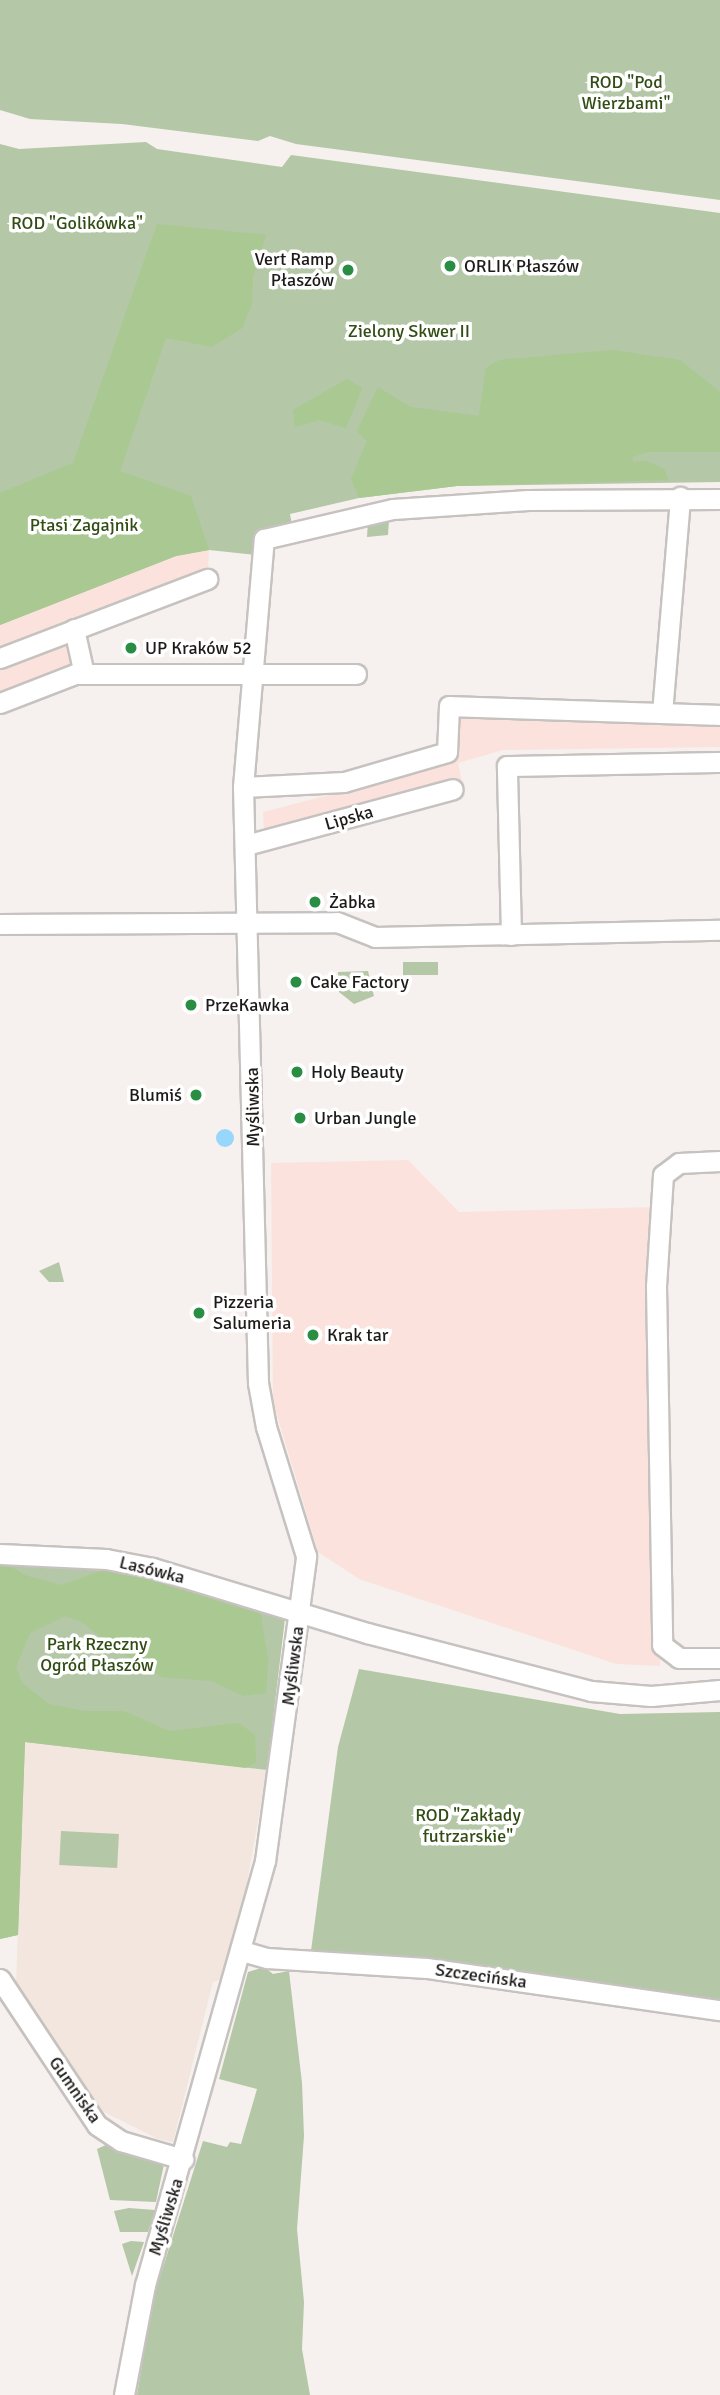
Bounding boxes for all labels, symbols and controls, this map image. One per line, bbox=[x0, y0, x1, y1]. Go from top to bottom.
park label: ROD "Pod Wierzbami" bbox=[582, 72, 670, 114]
park label: ROD "Golikówka" bbox=[11, 212, 143, 234]
place label: Vert Ramp Płaszów bbox=[255, 249, 334, 292]
place label: ORLIK Płaszów bbox=[464, 255, 579, 277]
marker: ORLIK Płaszów bbox=[442, 258, 458, 274]
marker: Vert Ramp Płaszów bbox=[340, 262, 356, 278]
park label: Zielony Skwer II bbox=[348, 320, 470, 342]
park label: Ptasi Zagajnik bbox=[30, 514, 138, 536]
place label: UP Kraków 52 bbox=[145, 637, 252, 659]
marker: UP Kraków 52 bbox=[123, 640, 139, 656]
street label: Lipska bbox=[322, 801, 376, 835]
place label: Żabka bbox=[329, 891, 376, 913]
marker: Żabka bbox=[307, 894, 323, 910]
place label: Cake Factory bbox=[310, 971, 409, 993]
marker: Cake Factory bbox=[288, 974, 304, 990]
place label: PrzeKawka bbox=[205, 994, 289, 1016]
marker: PrzeKawka bbox=[183, 997, 199, 1013]
place label: Holy Beauty bbox=[311, 1061, 404, 1083]
marker: Holy Beauty bbox=[289, 1064, 305, 1080]
street label: Myśliwska bbox=[242, 1067, 264, 1147]
place label: Blumiś bbox=[129, 1084, 182, 1106]
marker: Blumiś bbox=[188, 1087, 204, 1103]
place label: Urban Jungle bbox=[314, 1107, 416, 1129]
marker: Urban Jungle bbox=[292, 1110, 308, 1126]
place label: Pizzeria Salumeria bbox=[213, 1292, 291, 1334]
marker: Pizzeria Salumeria bbox=[191, 1305, 207, 1321]
place label: Krak tar bbox=[327, 1324, 388, 1346]
marker: Krak tar bbox=[305, 1327, 321, 1343]
street label: Lasówka bbox=[117, 1551, 187, 1589]
street label: Myśliwska bbox=[277, 1625, 309, 1707]
park label: Park Rzeczny Ogród Płaszów bbox=[40, 1634, 154, 1676]
park label: ROD "Zakłady futrzarskie" bbox=[415, 1805, 521, 1848]
street label: Szczecińska bbox=[434, 1959, 528, 1993]
street label: Gumniska bbox=[44, 2052, 106, 2128]
street label: Myśliwska bbox=[144, 2176, 188, 2258]

